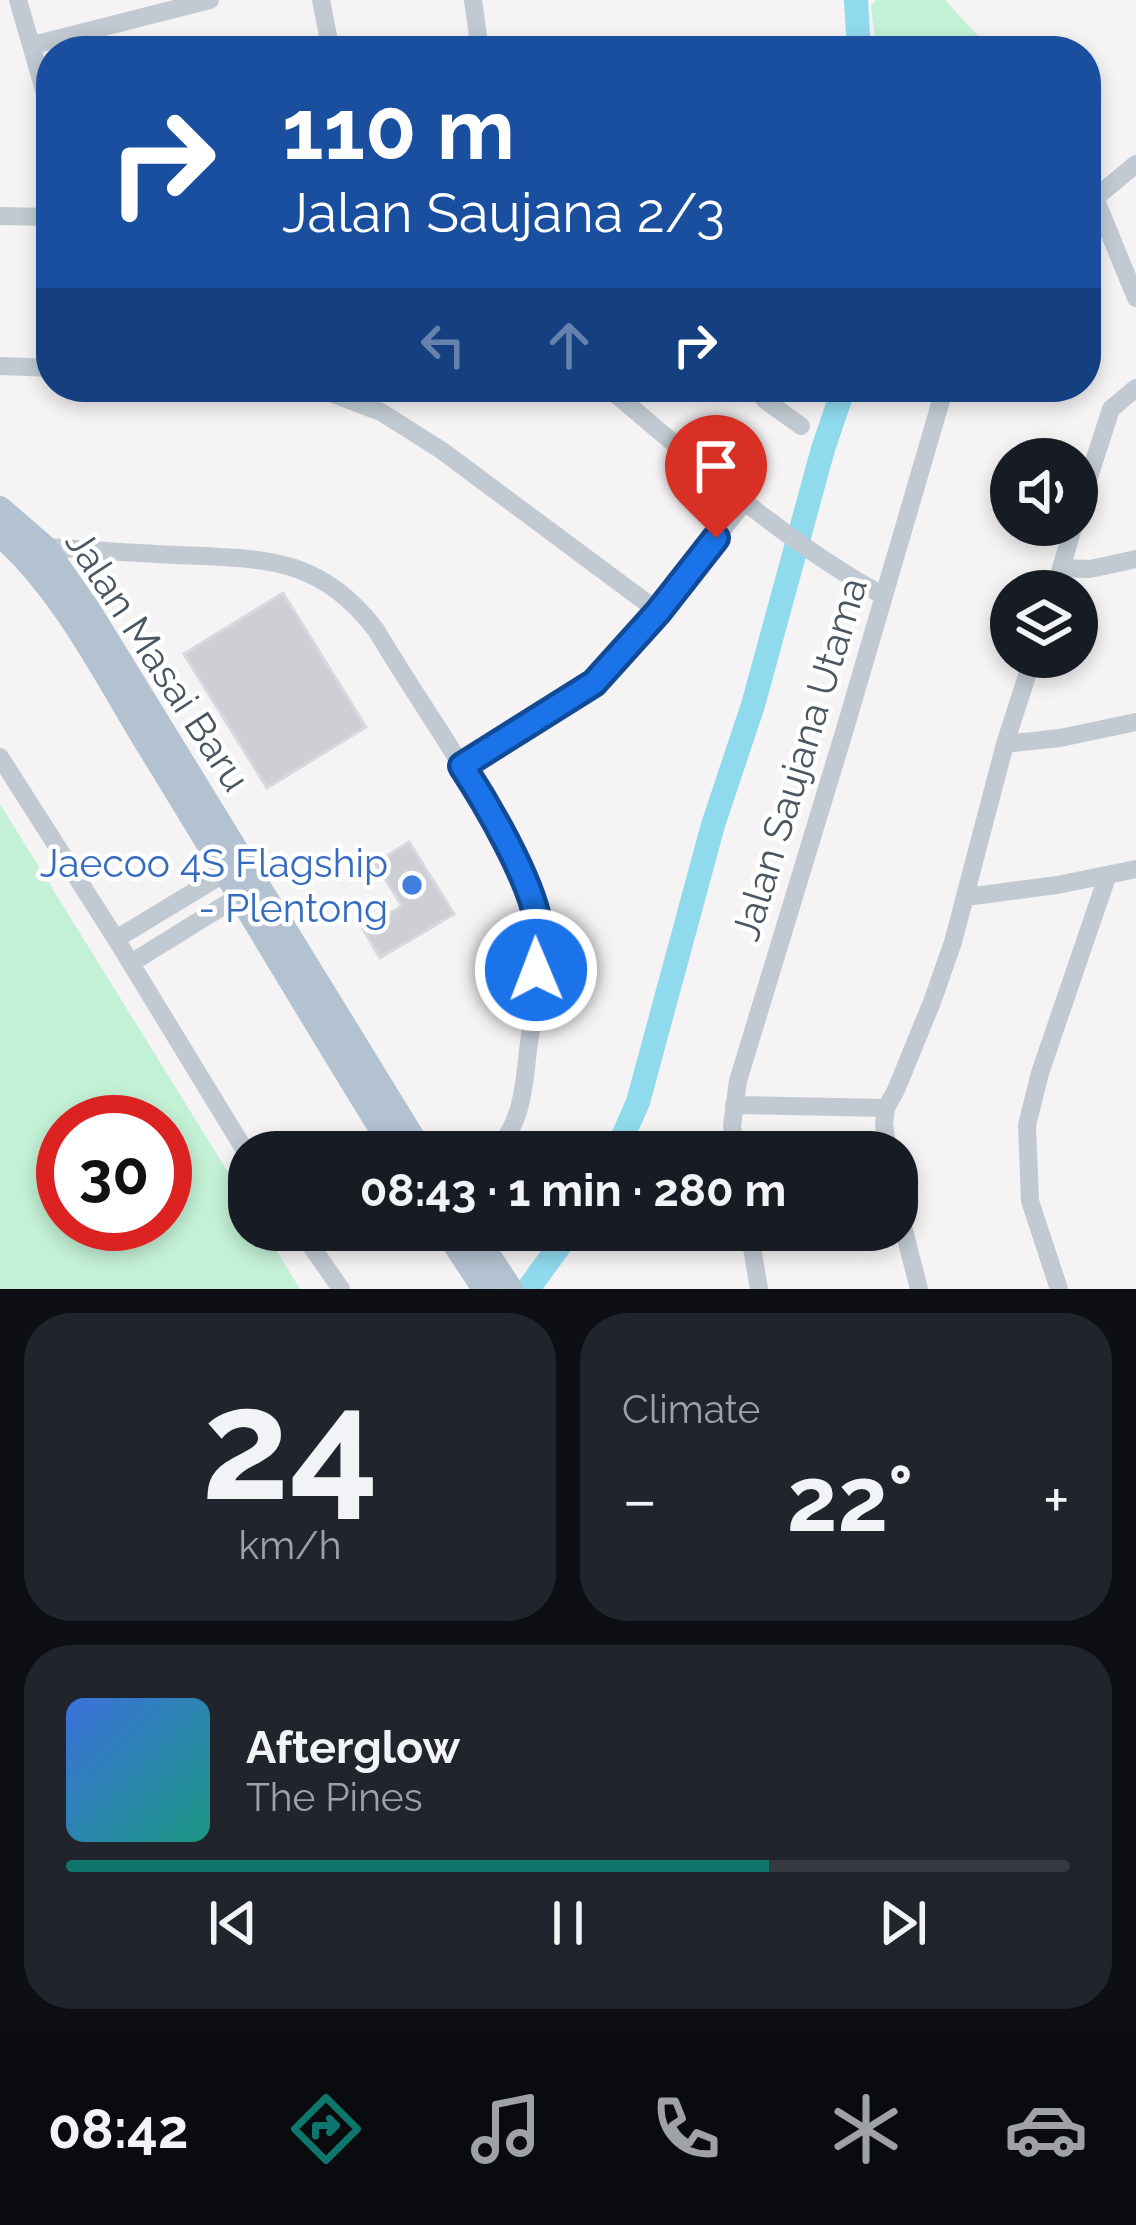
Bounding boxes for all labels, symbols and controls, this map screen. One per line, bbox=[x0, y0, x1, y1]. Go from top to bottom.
text: 110 m bbox=[282, 80, 515, 179]
icon: right bbox=[84, 84, 240, 240]
text: Jalan Saujana 2/3 bbox=[282, 181, 725, 245]
icon: left bbox=[410, 312, 476, 378]
icon: ahead bbox=[536, 312, 602, 378]
icon: right bbox=[662, 312, 728, 378]
pin bbox=[665, 415, 767, 538]
icon: arrive bbox=[683, 433, 749, 499]
map controls bbox=[990, 438, 1098, 678]
button: sound bbox=[990, 438, 1098, 546]
street label: Jalan Masai Baru bbox=[56, 521, 260, 799]
button: layers bbox=[990, 570, 1098, 678]
street label: Jalan Saujana Utama bbox=[722, 572, 876, 946]
place label: Jaecoo 4S Flagship - Plentong bbox=[40, 840, 388, 931]
marker: Jaecoo 4S Flagship - Plentong bbox=[399, 872, 425, 898]
position arrow bbox=[473, 907, 599, 1033]
speed limit sign: 30 bbox=[36, 1095, 192, 1251]
text: 08:43 · 1 min · 280 m bbox=[360, 1164, 786, 1217]
text: 24 bbox=[201, 1352, 379, 1536]
text: Climate bbox=[622, 1386, 760, 1432]
text: 22° bbox=[787, 1446, 913, 1552]
text: − bbox=[622, 1461, 658, 1538]
text: + bbox=[1043, 1461, 1070, 1538]
text: km/h bbox=[239, 1522, 341, 1568]
text: Afterglow bbox=[246, 1721, 460, 1774]
text: The Pines bbox=[246, 1774, 423, 1820]
icon: previous bbox=[200, 1890, 266, 1956]
icon: pause bbox=[535, 1890, 601, 1956]
icon: next bbox=[870, 1890, 936, 1956]
icon: directions bbox=[284, 2087, 368, 2171]
icon: music bbox=[464, 2087, 548, 2171]
icon: phone bbox=[644, 2087, 728, 2171]
icon: climate bbox=[824, 2087, 908, 2171]
icon: car bbox=[1004, 2087, 1088, 2171]
text: 08:42 bbox=[48, 2097, 188, 2161]

